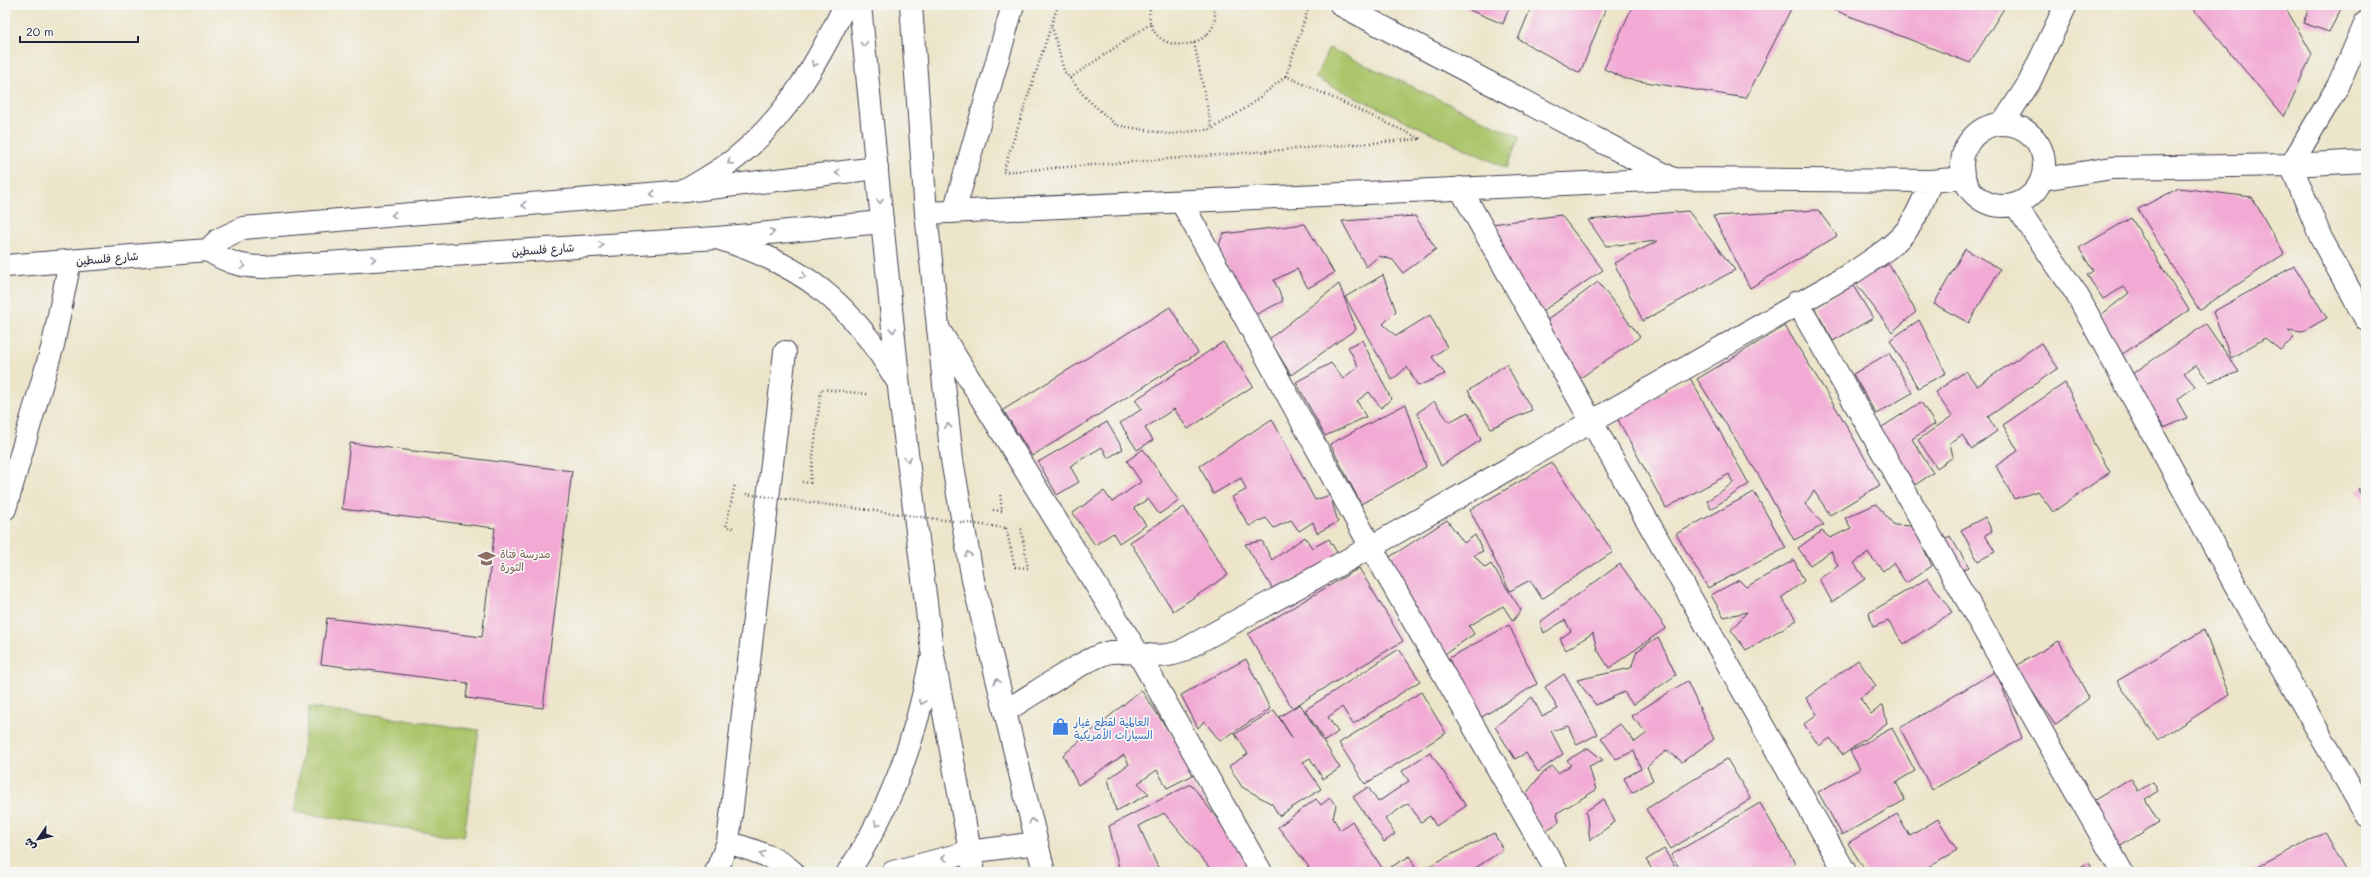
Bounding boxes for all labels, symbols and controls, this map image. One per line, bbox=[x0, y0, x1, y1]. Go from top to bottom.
scale bar bbox=[20, 18, 138, 44]
text: 20 m bbox=[26, 23, 54, 39]
one-way arrow bbox=[859, 41, 868, 47]
one-way arrow bbox=[811, 60, 819, 67]
one-way arrow bbox=[727, 157, 734, 165]
one-way arrow bbox=[835, 168, 841, 177]
one-way arrow bbox=[650, 189, 656, 198]
one-way arrow bbox=[875, 198, 884, 204]
one-way arrow bbox=[521, 200, 527, 209]
one-way arrow bbox=[391, 211, 397, 220]
one-way arrow bbox=[769, 228, 775, 237]
street label: شارع فلسطين bbox=[511, 239, 575, 261]
one-way arrow bbox=[598, 240, 604, 249]
street label: شارع فلسطين bbox=[75, 248, 139, 270]
one-way arrow bbox=[370, 255, 376, 264]
one-way arrow bbox=[240, 261, 247, 270]
one-way arrow bbox=[799, 271, 806, 279]
one-way arrow bbox=[888, 327, 897, 333]
one-way arrow bbox=[944, 423, 953, 429]
one-way arrow bbox=[903, 456, 912, 463]
place label: مدرسة فتاة الثورة bbox=[500, 546, 551, 574]
school or university icon: مدرسة فتاة الثورة bbox=[477, 549, 497, 569]
one-way arrow bbox=[964, 551, 973, 557]
one-way arrow bbox=[994, 677, 1002, 684]
one-way arrow bbox=[919, 699, 927, 705]
place label: العالمية لقطع غيار السيارات الأمريكية bbox=[1073, 714, 1153, 742]
shop icon: العالمية لقطع غيار السيارات الأمريكية bbox=[1051, 717, 1071, 737]
one-way arrow bbox=[1028, 817, 1036, 824]
north arrow bbox=[18, 819, 58, 859]
one-way arrow bbox=[874, 819, 881, 827]
text: ش bbox=[20, 836, 39, 854]
one-way arrow bbox=[758, 851, 765, 859]
one-way arrow bbox=[940, 853, 947, 861]

